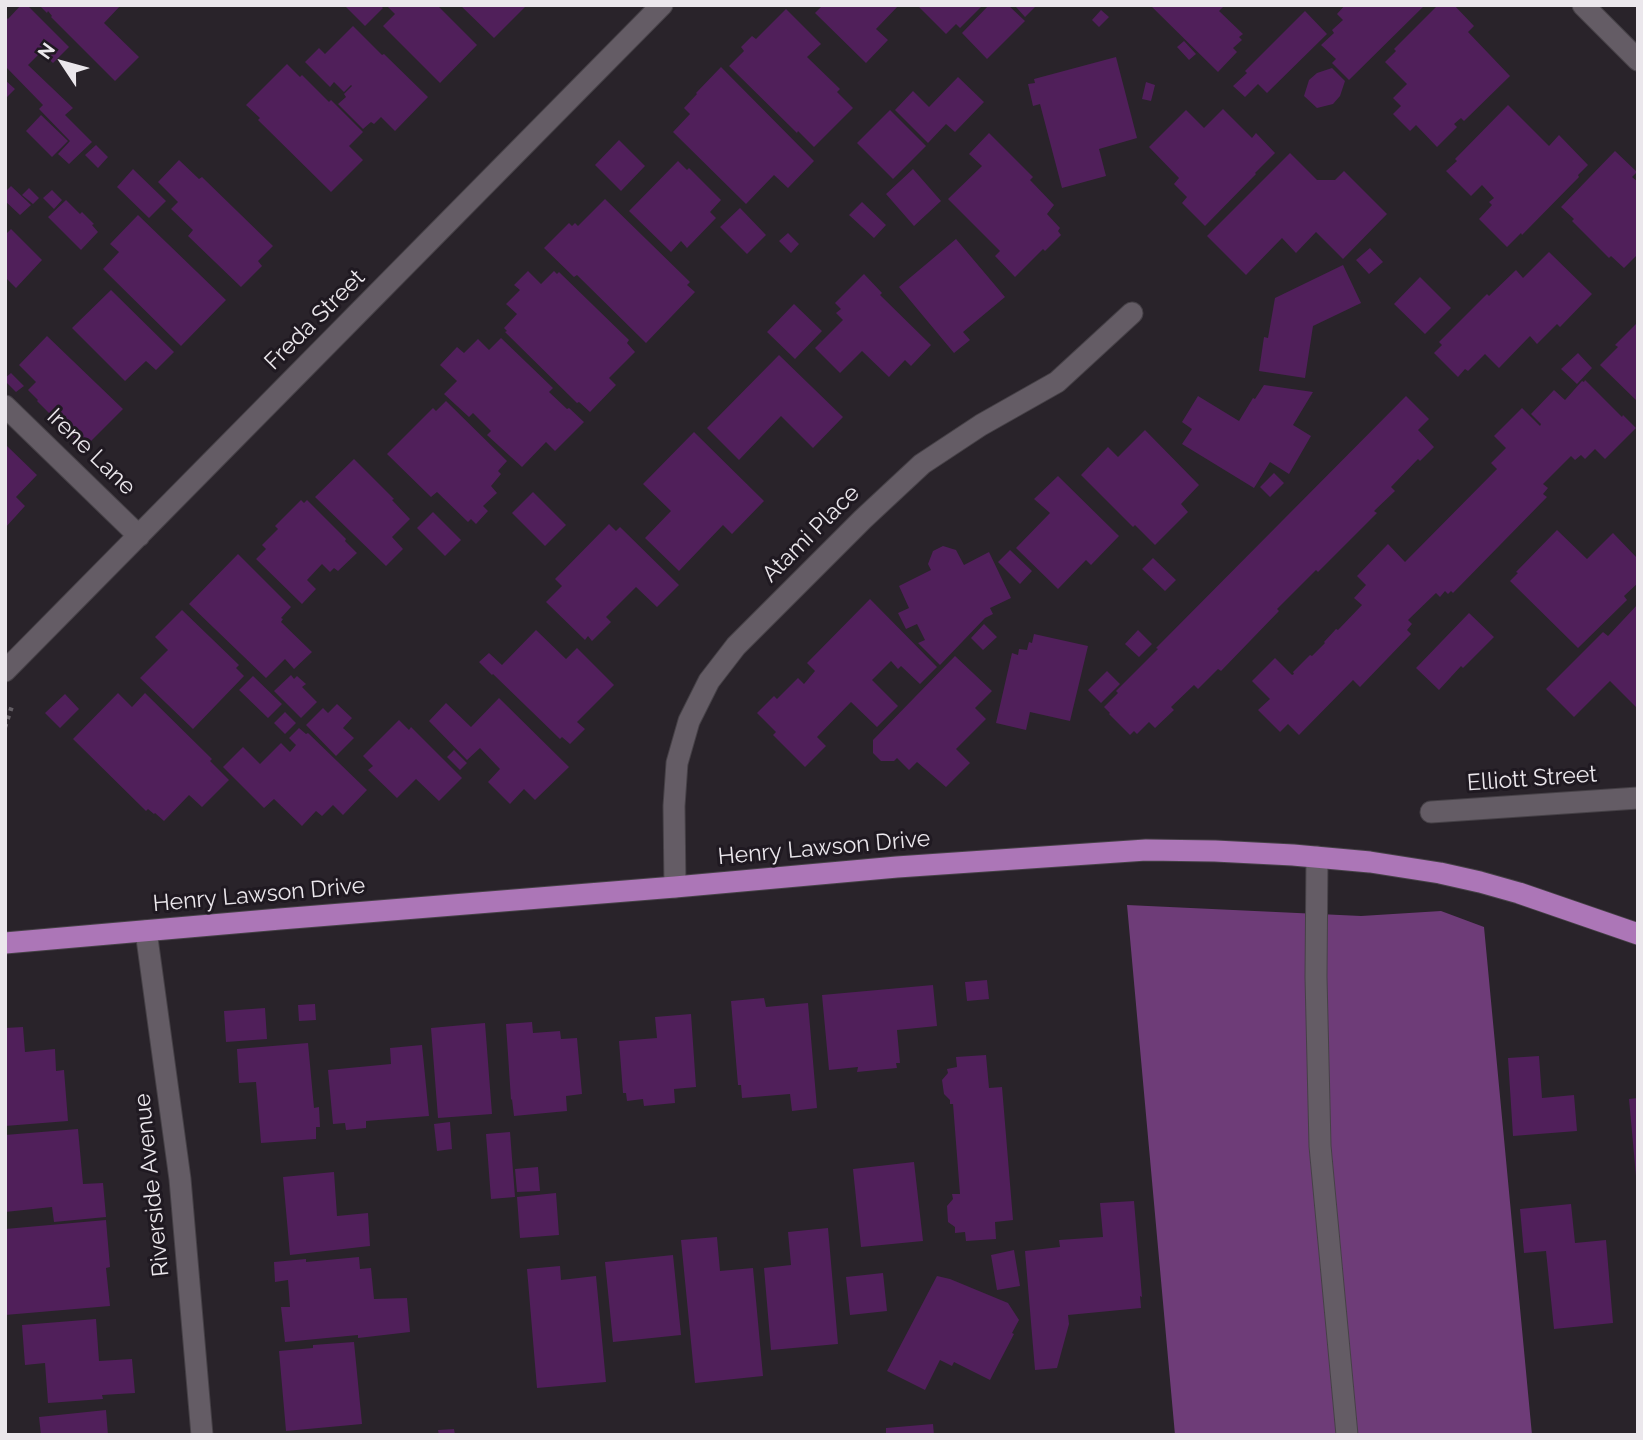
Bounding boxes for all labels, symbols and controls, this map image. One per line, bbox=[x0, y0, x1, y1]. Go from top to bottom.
north arrow bbox=[28, 28, 98, 98]
text: N bbox=[33, 38, 59, 63]
street label: Freda Street bbox=[259, 264, 371, 376]
street label: Irene Lane bbox=[41, 403, 141, 501]
street label: Atami Place bbox=[757, 480, 865, 588]
street label: Elliott Street bbox=[1466, 761, 1598, 797]
street label: Henry Lawson Drive bbox=[717, 825, 931, 871]
street label: Henry Lawson Drive bbox=[152, 872, 366, 918]
street label: Riverside Avenue bbox=[129, 1092, 175, 1278]

